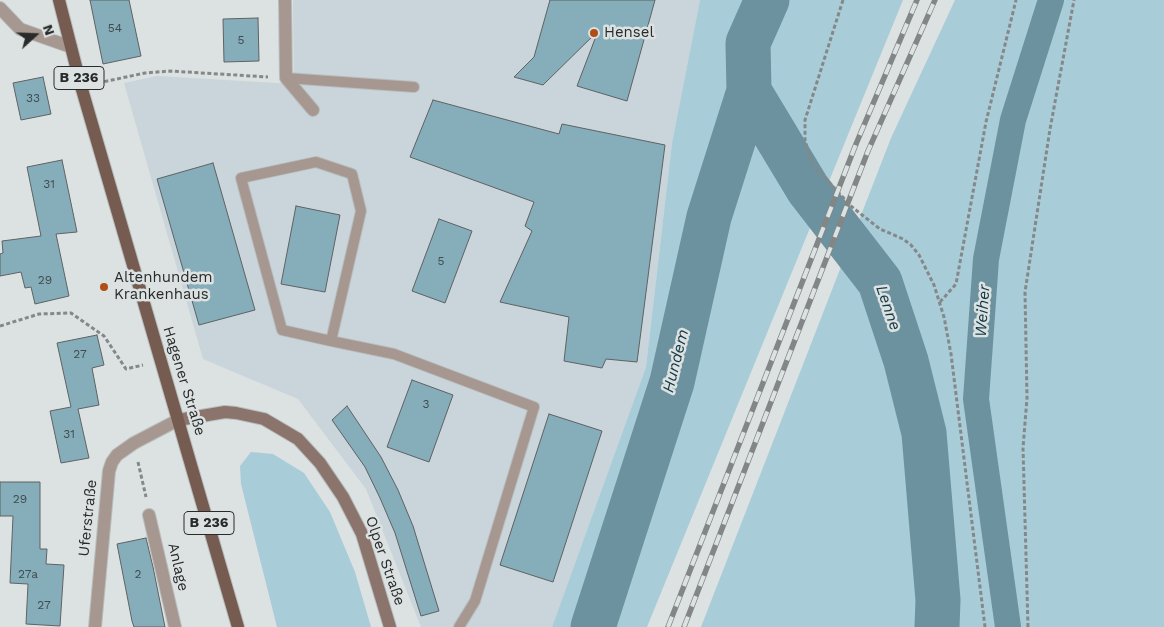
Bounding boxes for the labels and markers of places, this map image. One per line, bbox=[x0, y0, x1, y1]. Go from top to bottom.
place label: Hensel bbox=[604, 24, 654, 42]
marker: Hensel bbox=[588, 27, 600, 39]
place label: Altenhundem Krankenhaus bbox=[114, 269, 213, 304]
marker: Altenhundem Krankenhaus bbox=[98, 281, 110, 293]

